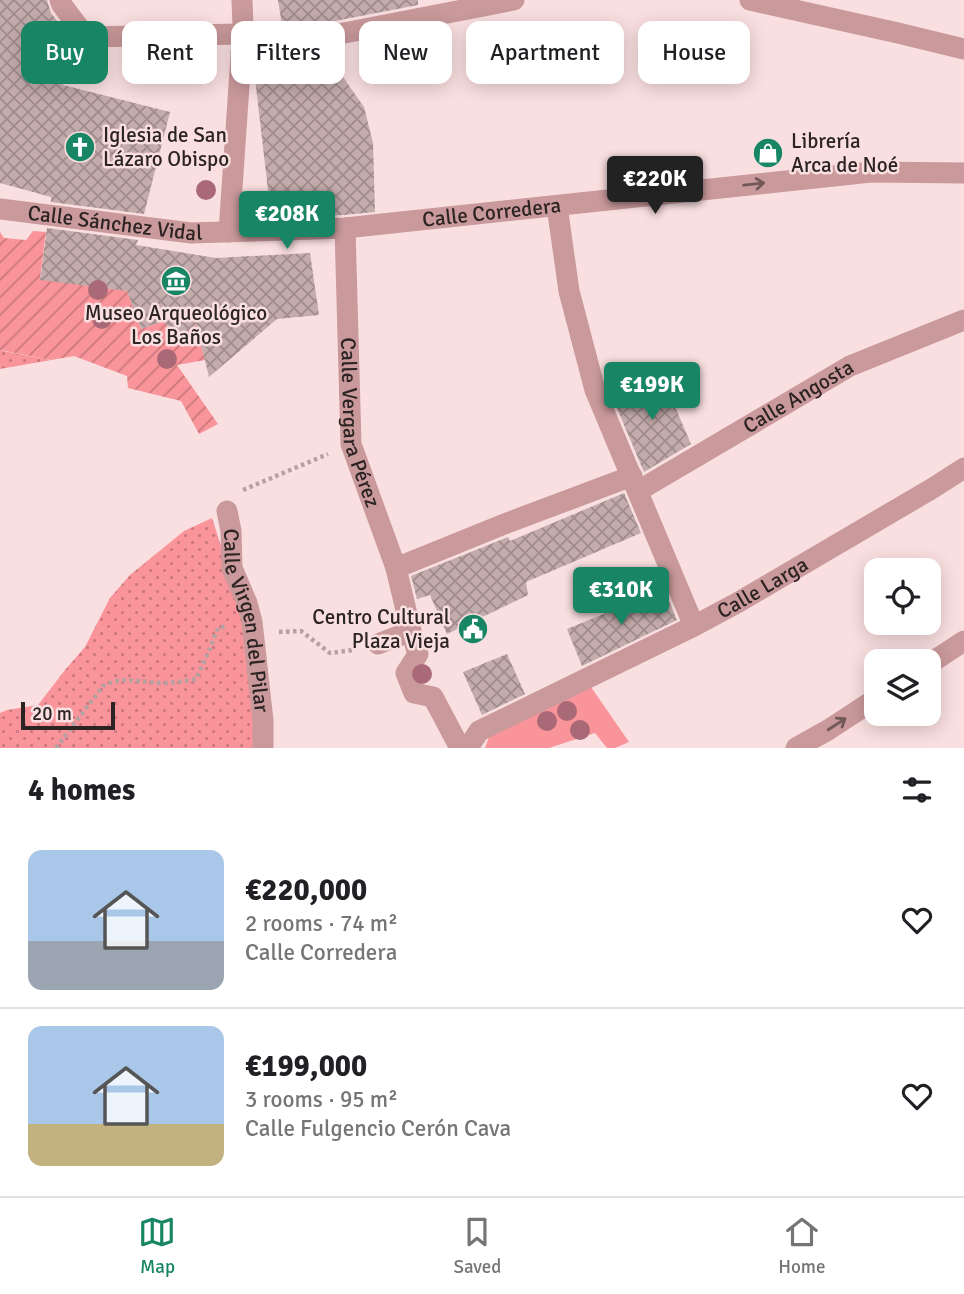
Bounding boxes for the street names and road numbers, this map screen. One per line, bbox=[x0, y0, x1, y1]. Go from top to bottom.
street label: Calle Corredera bbox=[421, 192, 562, 233]
street label: Calle Sánchez Vidal bbox=[26, 200, 203, 247]
street label: Calle Vergara Pérez bbox=[335, 337, 386, 511]
street label: Calle Angosta bbox=[738, 354, 858, 439]
street label: Calle Virgen del Pilar bbox=[218, 528, 275, 714]
street label: Calle Larga bbox=[713, 551, 813, 624]

